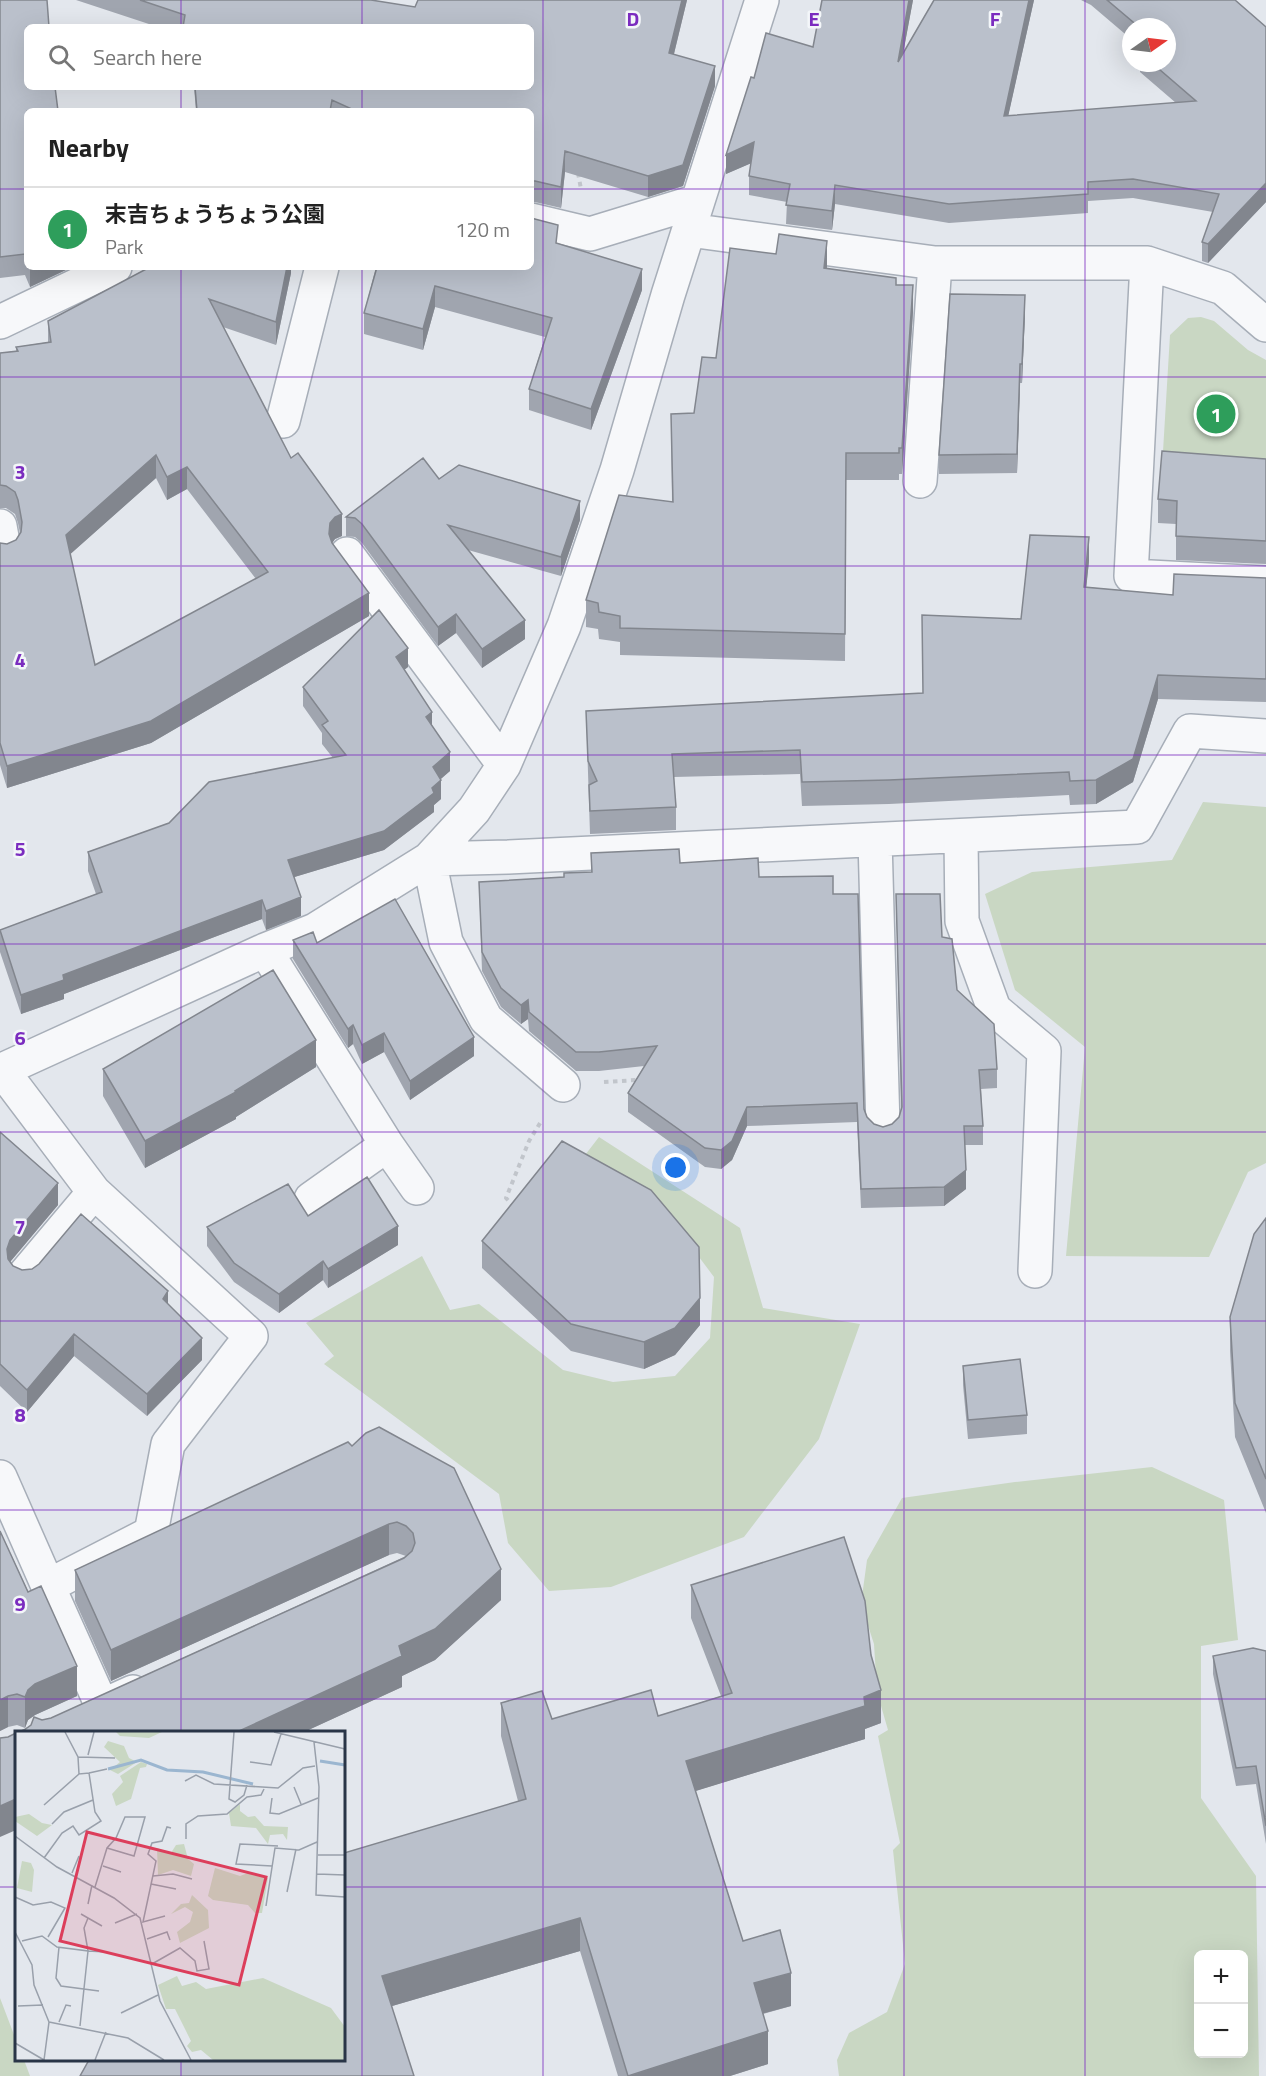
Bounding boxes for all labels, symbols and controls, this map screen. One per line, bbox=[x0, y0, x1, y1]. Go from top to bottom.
text: D bbox=[627, 3, 639, 34]
text: E bbox=[808, 3, 820, 34]
text: F bbox=[990, 3, 1001, 34]
north arrow bbox=[1122, 18, 1176, 72]
search box bbox=[24, 24, 534, 90]
text: Search here bbox=[93, 40, 202, 74]
icon: search bbox=[45, 41, 78, 74]
text: Nearby bbox=[48, 128, 129, 167]
text: 末吉ちょうちょう公園 bbox=[105, 197, 325, 231]
text: 1 bbox=[62, 214, 73, 245]
text: 120 m bbox=[455, 214, 510, 245]
text: Park bbox=[105, 231, 143, 262]
pin: 1 bbox=[1196, 392, 1236, 436]
text: 3 bbox=[14, 456, 26, 487]
text: 4 bbox=[14, 644, 26, 675]
text: 5 bbox=[14, 833, 26, 864]
text: 6 bbox=[14, 1022, 26, 1053]
your location bbox=[661, 1153, 690, 1182]
text: 7 bbox=[14, 1211, 26, 1242]
text: 8 bbox=[14, 1399, 26, 1430]
text: 9 bbox=[14, 1588, 26, 1619]
inset map bbox=[15, 1731, 345, 2061]
map controls bbox=[1194, 1950, 1248, 2058]
button: + bbox=[1194, 1950, 1248, 2004]
button: − bbox=[1194, 2004, 1248, 2058]

